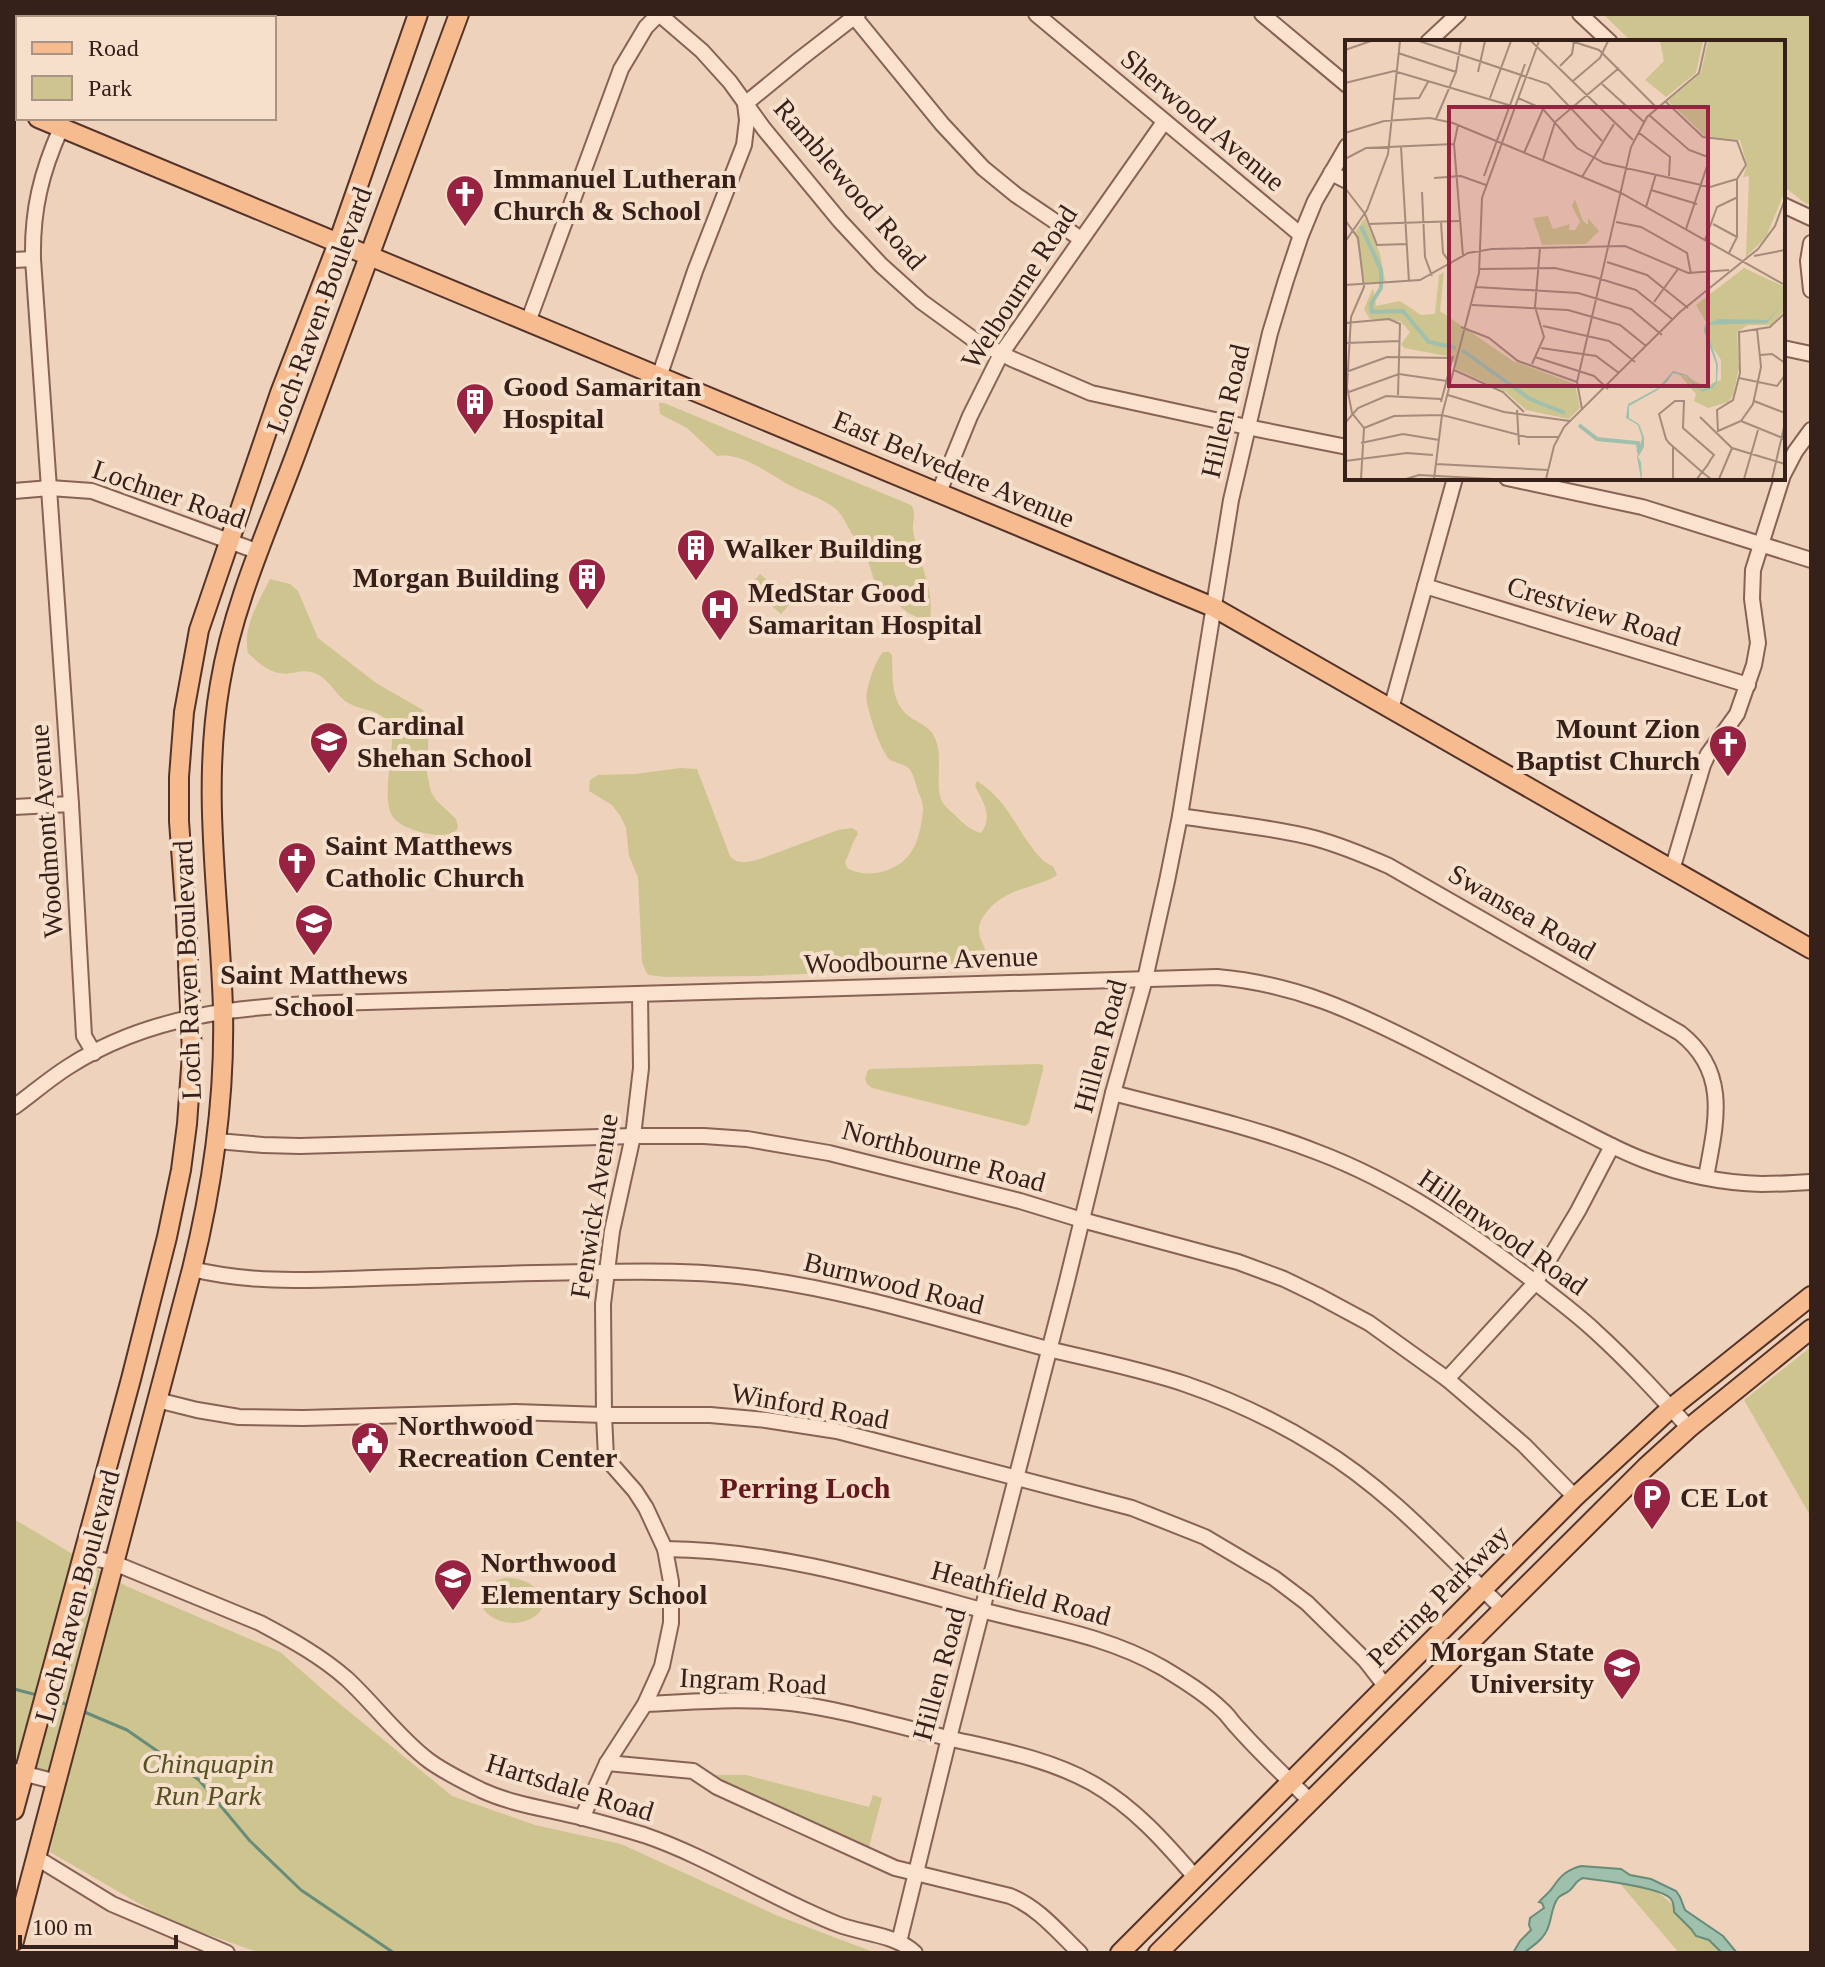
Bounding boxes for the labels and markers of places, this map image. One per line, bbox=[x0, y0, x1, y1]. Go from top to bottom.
place label: Immanuel Lutheran Church & School bbox=[493, 163, 737, 226]
church icon: Immanuel Lutheran Church & School bbox=[444, 173, 486, 228]
place label: Good Samaritan Hospital bbox=[503, 371, 702, 434]
building icon: Good Samaritan Hospital bbox=[454, 381, 496, 436]
building icon: Walker Building bbox=[675, 527, 717, 582]
place label: Walker Building bbox=[724, 533, 922, 564]
building icon: Morgan Building bbox=[566, 556, 608, 611]
place label: Morgan Building bbox=[353, 562, 559, 593]
place label: MedStar Good Samaritan Hospital bbox=[748, 577, 982, 640]
hospital icon: MedStar Good Samaritan Hospital bbox=[699, 587, 741, 642]
place label: Cardinal Shehan School bbox=[357, 710, 532, 773]
place label: Mount Zion Baptist Church bbox=[1516, 713, 1700, 776]
school or university icon: Cardinal Shehan School bbox=[308, 720, 350, 775]
church icon: Mount Zion Baptist Church bbox=[1707, 723, 1749, 778]
place label: Saint Matthews Catholic Church bbox=[325, 830, 525, 893]
church icon: Saint Matthews Catholic Church bbox=[276, 840, 318, 895]
school or university icon: Saint Matthews School bbox=[293, 902, 335, 957]
place label: Saint Matthews School bbox=[220, 959, 408, 1022]
place label: Northwood Recreation Center bbox=[398, 1410, 618, 1473]
public building icon: Northwood Recreation Center bbox=[349, 1420, 391, 1475]
parking icon: CE Lot bbox=[1631, 1476, 1673, 1531]
place label: CE Lot bbox=[1680, 1482, 1769, 1513]
place label: Northwood Elementary School bbox=[481, 1547, 708, 1610]
school or university icon: Northwood Elementary School bbox=[432, 1557, 474, 1612]
place label: Morgan State University bbox=[1430, 1636, 1594, 1699]
school or university icon: Morgan State University bbox=[1601, 1646, 1643, 1701]

